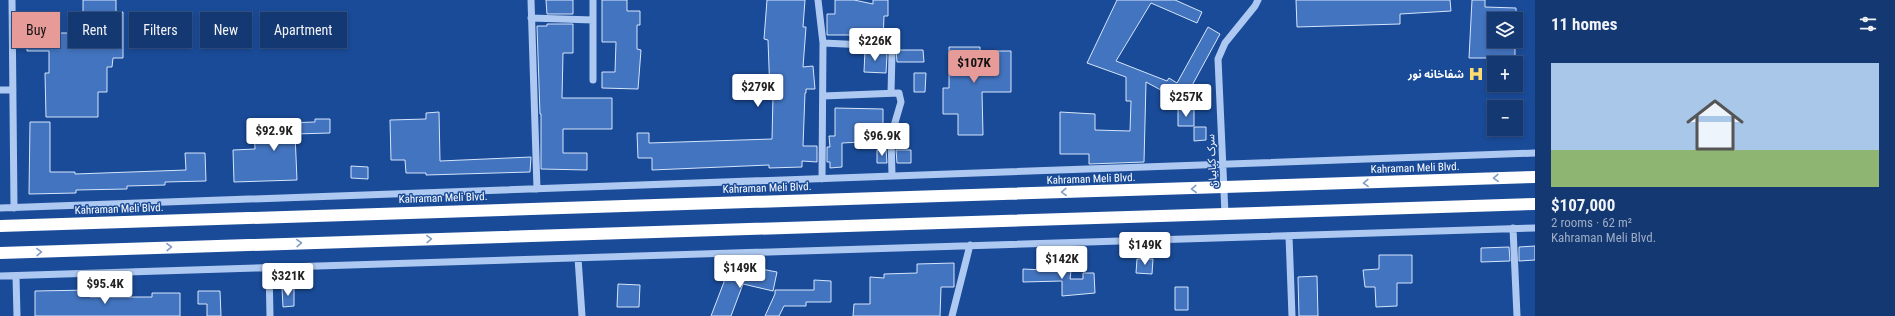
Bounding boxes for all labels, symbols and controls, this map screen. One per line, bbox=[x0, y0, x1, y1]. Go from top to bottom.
chip: Buy bbox=[12, 12, 60, 48]
chip: Rent bbox=[68, 12, 121, 48]
chip: Filters bbox=[129, 12, 192, 48]
chip: New bbox=[200, 12, 252, 48]
chip: Apartment bbox=[260, 12, 347, 48]
map controls bbox=[1487, 12, 1523, 136]
button: layers bbox=[1487, 12, 1523, 48]
icon: filters bbox=[1857, 13, 1879, 35]
text: 11 homes bbox=[1551, 14, 1617, 34]
pin: $226K bbox=[847, 28, 903, 62]
text: $226K bbox=[858, 33, 892, 48]
pin: $107K bbox=[946, 50, 1002, 84]
text: $107K bbox=[957, 55, 991, 70]
button: + bbox=[1487, 56, 1523, 92]
hospital icon: شفاخانه نور bbox=[1467, 65, 1485, 83]
place label: شفاخانه نور bbox=[1407, 68, 1464, 81]
pin: $279K bbox=[730, 74, 786, 108]
text: $279K bbox=[741, 79, 775, 94]
pin: $257K bbox=[1158, 84, 1214, 118]
text: $257K bbox=[1169, 89, 1203, 104]
icon: home bbox=[1679, 89, 1751, 161]
button: − bbox=[1487, 100, 1523, 136]
pin: $92.9K bbox=[241, 118, 307, 152]
text: $92.9K bbox=[255, 123, 293, 138]
pin: $96.9K bbox=[849, 123, 915, 157]
text: $96.9K bbox=[863, 128, 901, 143]
street label: سرک کبابیان bbox=[1204, 133, 1220, 188]
street label: Kahraman Meli Blvd. bbox=[1370, 160, 1460, 176]
street label: Kahraman Meli Blvd. bbox=[1046, 171, 1136, 187]
one-way arrow bbox=[1493, 174, 1499, 183]
one-way arrow bbox=[1363, 179, 1369, 187]
street label: Kahraman Meli Blvd. bbox=[722, 180, 812, 196]
one-way arrow bbox=[1191, 185, 1197, 193]
one-way arrow bbox=[1061, 188, 1067, 197]
street label: Kahraman Meli Blvd. bbox=[398, 190, 488, 206]
text: $107,000 bbox=[1551, 195, 1615, 215]
street label: Kahraman Meli Blvd. bbox=[74, 201, 164, 217]
text: 2 rooms · 62 m² bbox=[1551, 215, 1632, 230]
text: Kahraman Meli Blvd. bbox=[1551, 230, 1656, 245]
pin: $149K bbox=[1117, 232, 1173, 266]
one-way arrow bbox=[426, 235, 432, 243]
text: $149K bbox=[1128, 237, 1162, 252]
one-way arrow bbox=[296, 239, 302, 247]
one-way arrow bbox=[166, 243, 172, 252]
pin: $142K bbox=[1034, 246, 1090, 280]
one-way arrow bbox=[36, 247, 42, 256]
text: $142K bbox=[1045, 251, 1079, 266]
pin: $149K bbox=[712, 255, 768, 289]
text: $149K bbox=[723, 260, 757, 275]
pin: $321K bbox=[260, 263, 316, 297]
text: $321K bbox=[271, 268, 305, 283]
pin: $95.4K bbox=[72, 271, 138, 305]
text: $95.4K bbox=[86, 276, 124, 291]

